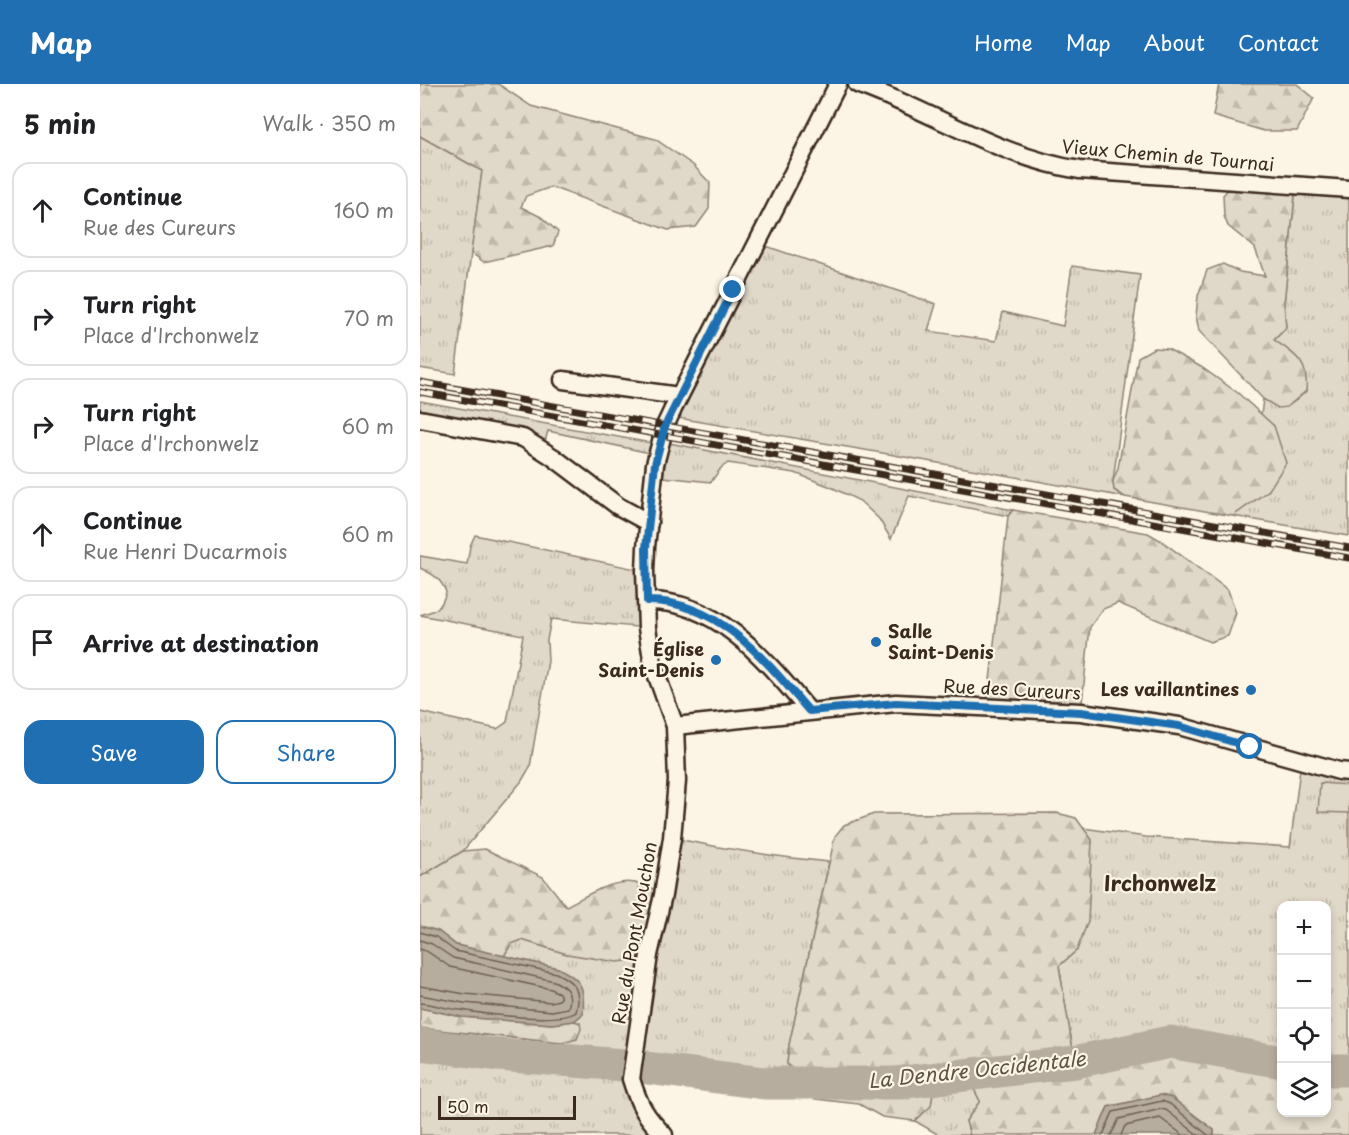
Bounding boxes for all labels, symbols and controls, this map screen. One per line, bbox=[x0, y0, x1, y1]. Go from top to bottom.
text: Map bbox=[30, 21, 92, 64]
text: Home bbox=[974, 26, 1033, 58]
text: Map bbox=[1066, 26, 1111, 58]
text: About bbox=[1144, 26, 1205, 58]
text: Contact bbox=[1238, 26, 1319, 58]
text: 5 min bbox=[24, 104, 96, 143]
text: Walk · 350 m bbox=[263, 108, 396, 138]
street label: Vieux Chemin de Tournai bbox=[1061, 132, 1275, 177]
text: Continue bbox=[83, 179, 182, 212]
icon: ahead bbox=[26, 194, 59, 227]
text: 160 m bbox=[334, 195, 394, 225]
text: Rue des Cureurs bbox=[83, 212, 236, 242]
route end bbox=[719, 276, 745, 302]
text: Turn right bbox=[83, 287, 196, 320]
icon: right bbox=[26, 302, 59, 335]
text: 70 m bbox=[344, 303, 394, 333]
text: Place d'Irchonwelz bbox=[83, 320, 259, 350]
text: Turn right bbox=[83, 395, 196, 428]
icon: right bbox=[26, 410, 59, 443]
text: 60 m bbox=[342, 411, 394, 441]
text: Place d'Irchonwelz bbox=[83, 428, 259, 458]
text: Continue bbox=[83, 503, 182, 536]
icon: ahead bbox=[26, 518, 59, 551]
text: 60 m bbox=[342, 519, 394, 549]
text: Rue Henri Ducarmois bbox=[83, 536, 287, 566]
place label: Salle Saint-Denis bbox=[888, 617, 994, 665]
icon: arrive bbox=[26, 626, 59, 659]
text: Arrive at destination bbox=[83, 626, 319, 659]
place label: Église Saint-Denis bbox=[598, 635, 704, 683]
marker: Salle Saint-Denis bbox=[869, 635, 883, 649]
marker: Église Saint-Denis bbox=[709, 653, 723, 667]
street label: Rue des Cureurs bbox=[943, 671, 1081, 706]
place label: Les vaillantines bbox=[1101, 675, 1239, 702]
marker: Les vaillantines bbox=[1244, 683, 1258, 697]
button: Save bbox=[24, 720, 204, 784]
button: Share bbox=[216, 720, 396, 784]
route start bbox=[1236, 733, 1262, 759]
street label: Rue du Pont Mouchon bbox=[604, 839, 663, 1026]
district label: Irchonwelz bbox=[1104, 866, 1217, 898]
map controls bbox=[1277, 901, 1331, 1117]
button: + bbox=[1277, 901, 1331, 955]
button: − bbox=[1277, 955, 1331, 1009]
button: locate bbox=[1277, 1009, 1331, 1063]
water label: La Dendre Occidentale bbox=[867, 1043, 1088, 1095]
button: layers bbox=[1277, 1063, 1331, 1117]
scale bar bbox=[438, 1093, 576, 1120]
text: 50 m bbox=[447, 1094, 488, 1118]

